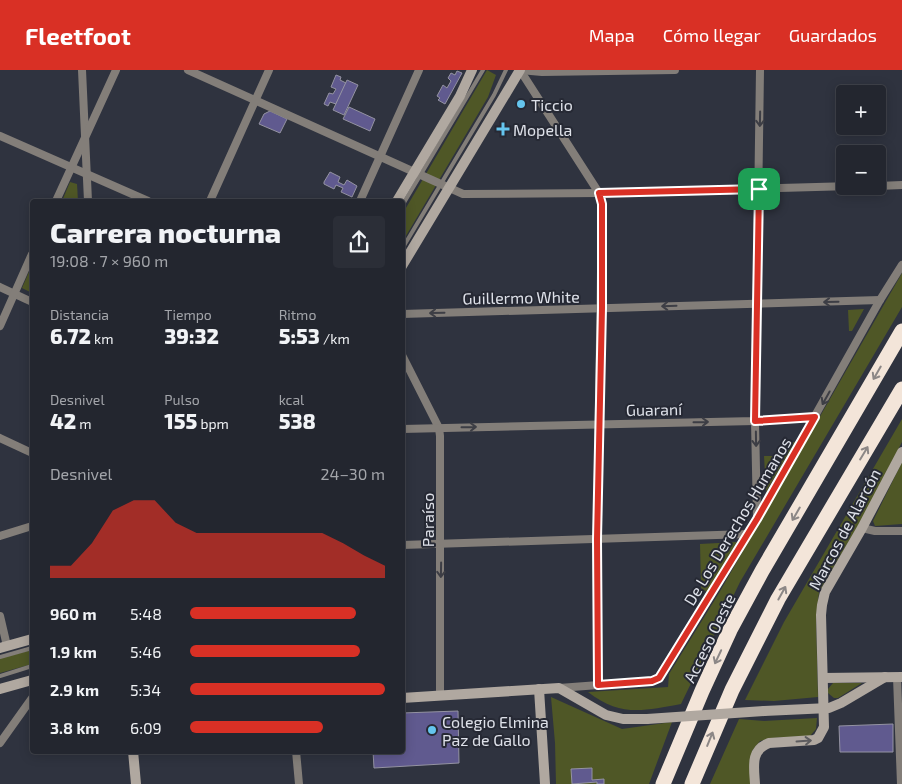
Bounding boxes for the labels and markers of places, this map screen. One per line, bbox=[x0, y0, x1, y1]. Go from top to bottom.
place label: Ticcio bbox=[531, 95, 573, 114]
marker: Ticcio bbox=[515, 98, 527, 110]
place label: Mopella bbox=[513, 120, 572, 139]
marker: Mopella bbox=[497, 123, 509, 135]
pin bbox=[738, 168, 780, 210]
place label: Colegio Elmina Paz de Gallo bbox=[442, 712, 549, 749]
marker: Colegio Elmina Paz de Gallo bbox=[426, 724, 438, 736]

